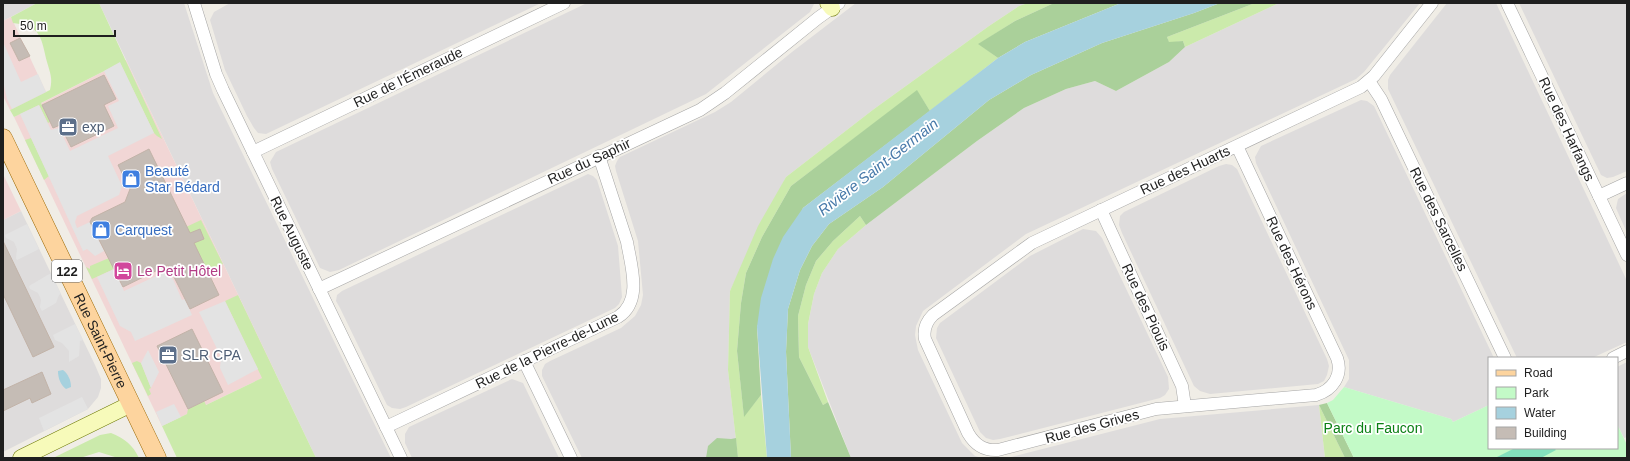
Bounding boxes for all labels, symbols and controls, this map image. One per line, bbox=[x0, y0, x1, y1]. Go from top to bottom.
scale bar bbox=[14, 12, 115, 38]
text: 50 m bbox=[20, 19, 47, 33]
street label: Rue de l'Émeraude bbox=[351, 44, 465, 110]
street label: Rue des Harfangs bbox=[1536, 74, 1598, 184]
water label: Rivière Saint-Germain bbox=[814, 114, 941, 219]
office icon: exp bbox=[57, 116, 79, 138]
place label: exp bbox=[82, 119, 105, 135]
street label: Rue du Saphir bbox=[545, 135, 633, 187]
street label: Rue des Huarts bbox=[1138, 142, 1232, 198]
place label: Beauté Star Bédard bbox=[145, 163, 220, 195]
street label: Rue des Sarcelles bbox=[1407, 164, 1471, 274]
shop icon: Beauté Star Bédard bbox=[120, 168, 142, 190]
street label: Rue Auguste bbox=[267, 193, 317, 273]
street label: Rue des Hérons bbox=[1263, 214, 1321, 312]
shop icon: Carquest bbox=[90, 219, 112, 241]
place label: Carquest bbox=[115, 222, 172, 238]
road number: 122 bbox=[52, 260, 82, 282]
hotel icon: Le Petit Hôtel bbox=[112, 260, 134, 282]
street label: Rue des Piouis bbox=[1119, 261, 1173, 353]
place label: Le Petit Hôtel bbox=[137, 263, 221, 279]
street label: Rue Saint-Pierre bbox=[71, 291, 130, 391]
street label: Rue de la Pierre-de-Lune bbox=[473, 308, 621, 392]
office icon: SLR CPA bbox=[157, 344, 179, 366]
place label: SLR CPA bbox=[182, 347, 242, 363]
legend bbox=[1488, 357, 1618, 449]
text: Road bbox=[1524, 366, 1553, 380]
text: Park bbox=[1524, 386, 1550, 400]
street label: Rue des Grives bbox=[1043, 406, 1141, 446]
text: Water bbox=[1524, 406, 1556, 420]
park label: Parc du Faucon bbox=[1324, 420, 1422, 436]
text: Building bbox=[1524, 426, 1567, 440]

